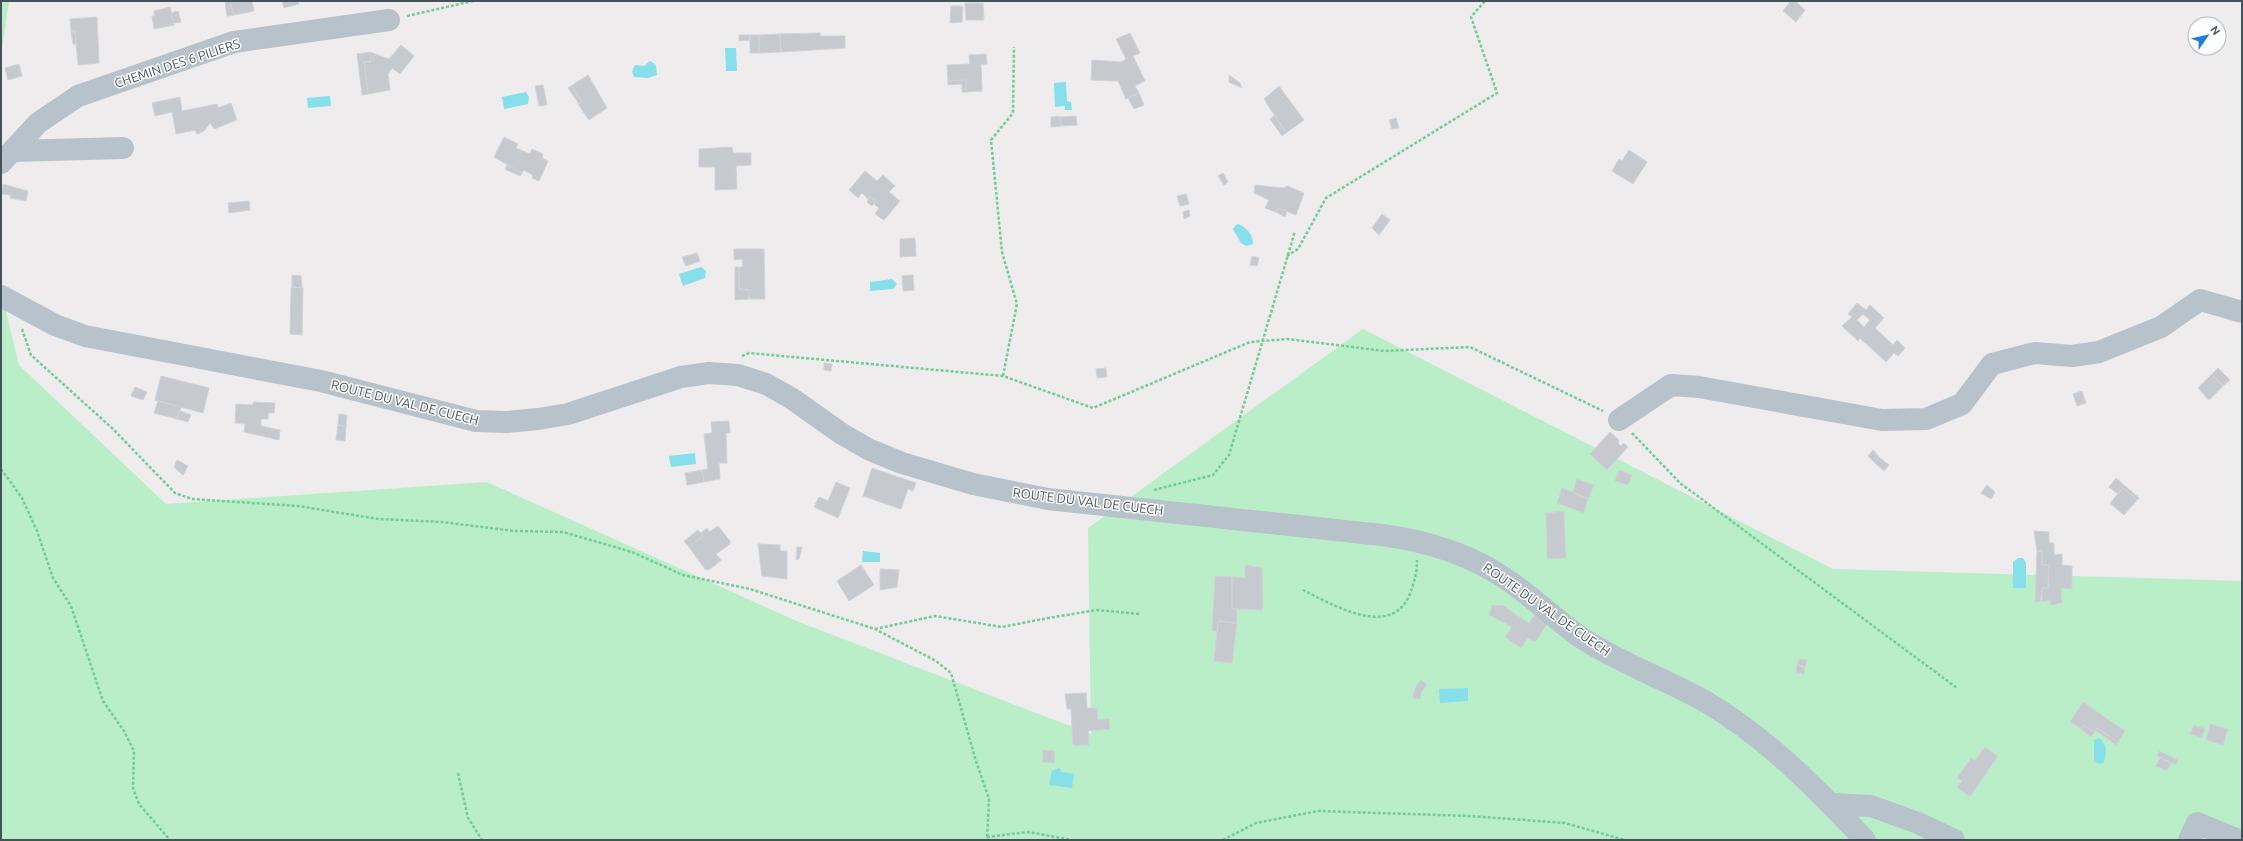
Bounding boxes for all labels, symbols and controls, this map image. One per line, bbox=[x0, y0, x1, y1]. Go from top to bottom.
north arrow bbox=[2187, 16, 2227, 56]
text: N bbox=[2208, 24, 2223, 37]
street label: CHEMIN DES 6 PILIERS bbox=[113, 36, 242, 90]
street label: ROUTE DU VAL DE CUECH bbox=[330, 377, 480, 427]
street label: ROUTE DU VAL DE CUECH bbox=[1012, 485, 1164, 517]
street label: ROUTE DU VAL DE CUECH bbox=[1481, 560, 1613, 658]

